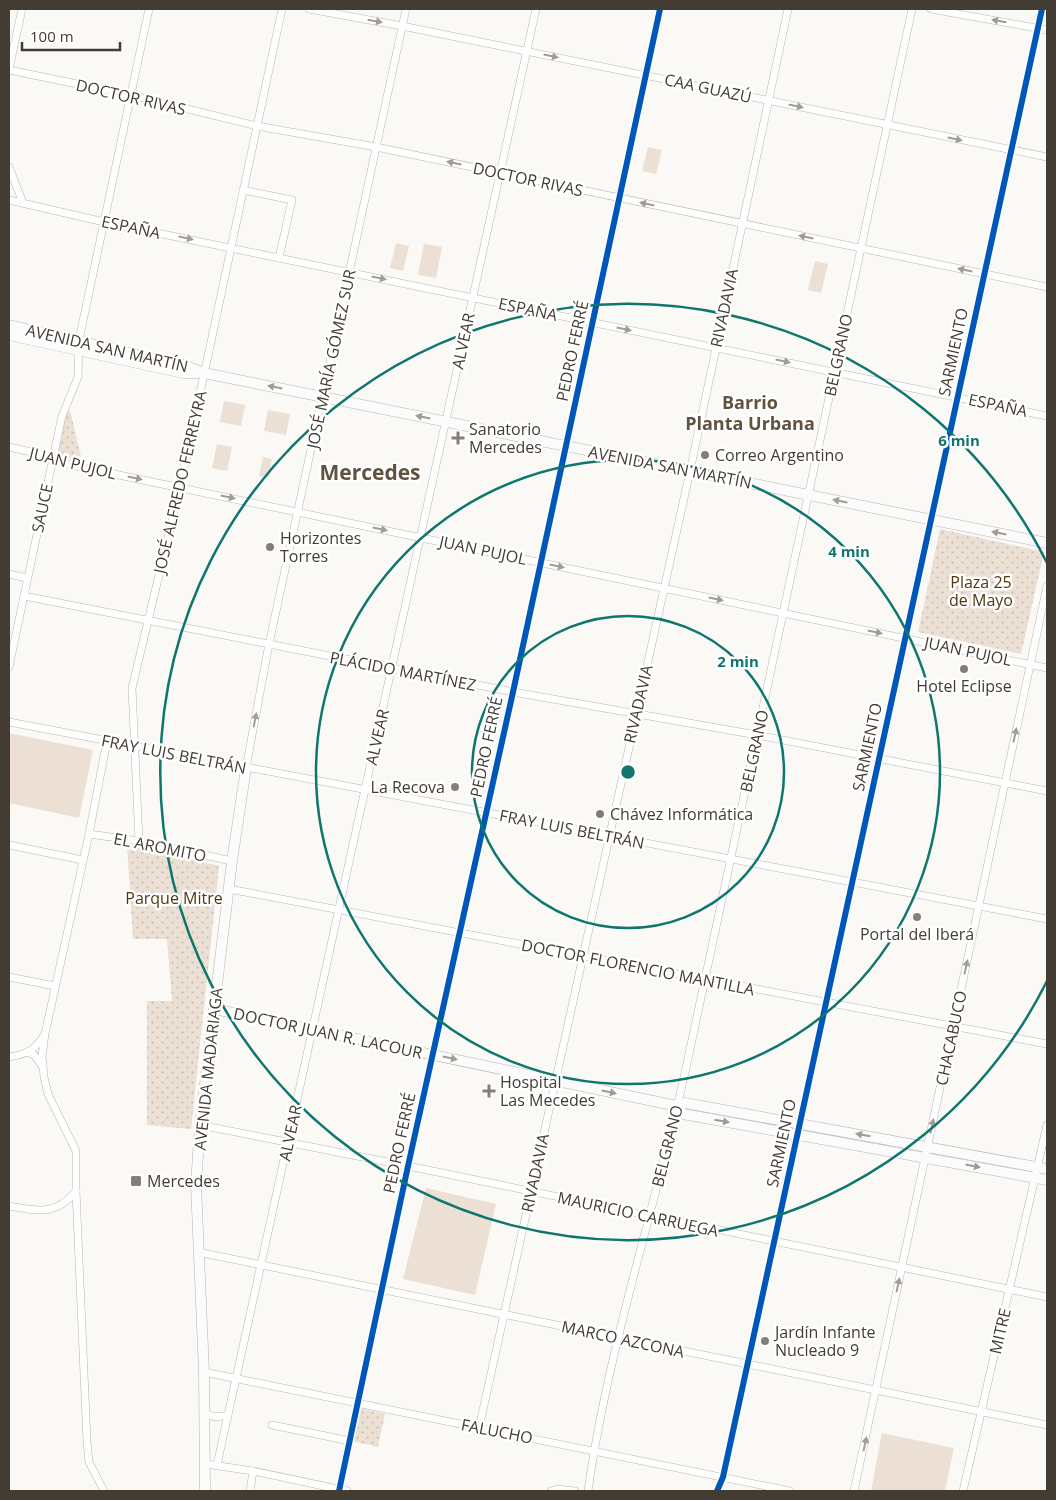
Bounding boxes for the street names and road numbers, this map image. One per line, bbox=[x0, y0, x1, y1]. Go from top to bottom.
street label: CAA GUAZÚ bbox=[662, 68, 754, 108]
street label: DOCTOR RIVAS bbox=[74, 74, 188, 120]
street label: DOCTOR RIVAS bbox=[471, 157, 585, 201]
street label: ESPAÑA bbox=[100, 210, 163, 244]
street label: RIVADAVIA bbox=[705, 266, 743, 349]
street label: JOSÉ MARÍA GÓMEZ SUR bbox=[301, 267, 361, 453]
street label: ESPAÑA bbox=[497, 292, 560, 326]
street label: PEDRO FERRÉ bbox=[551, 299, 593, 403]
street label: SARMIENTO bbox=[933, 306, 973, 398]
street label: ALVEAR bbox=[446, 311, 480, 371]
street label: BELGRANO bbox=[819, 312, 857, 398]
street label: AVENIDA SAN MARTÍN bbox=[24, 319, 190, 377]
street label: JOSÉ ALFREDO FERREYRA bbox=[148, 388, 212, 578]
street label: ESPAÑA bbox=[967, 388, 1030, 422]
street label: AVENIDA SAN MARTÍN bbox=[587, 440, 753, 494]
street label: JUAN PUJOL bbox=[25, 441, 119, 484]
street label: SAUCE bbox=[26, 481, 58, 535]
street label: JUAN PUJOL bbox=[435, 530, 529, 570]
street label: JUAN PUJOL bbox=[920, 631, 1014, 671]
street label: PLÁCIDO MARTÍNEZ bbox=[328, 646, 478, 696]
street label: RIVADAVIA bbox=[618, 662, 658, 745]
street label: PEDRO FERRÉ bbox=[465, 695, 507, 799]
street label: SARMIENTO bbox=[847, 701, 887, 793]
street label: ALVEAR bbox=[360, 707, 394, 767]
street label: BELGRANO bbox=[735, 708, 773, 794]
street label: FRAY LUIS BELTRÁN bbox=[100, 729, 248, 779]
street label: FRAY LUIS BELTRÁN bbox=[498, 804, 646, 854]
street label: EL AROMITO bbox=[112, 827, 208, 867]
street label: DOCTOR FLORENCIO MANTILLA bbox=[520, 934, 757, 1001]
street label: AVENIDA MADARIAGA bbox=[189, 986, 228, 1151]
street label: CHACABUCO bbox=[930, 988, 972, 1088]
street label: DOCTOR JUAN R. LACOUR bbox=[232, 1002, 425, 1064]
street label: PEDRO FERRÉ bbox=[378, 1091, 420, 1195]
street label: SARMIENTO bbox=[761, 1097, 801, 1189]
street label: ALVEAR bbox=[273, 1103, 307, 1163]
street label: BELGRANO bbox=[646, 1103, 688, 1189]
street label: RIVADAVIA bbox=[516, 1131, 554, 1214]
street label: MAURICIO CARRUEGA bbox=[556, 1186, 721, 1242]
street label: MITRE bbox=[984, 1306, 1016, 1356]
street label: MARCO AZCONA bbox=[560, 1315, 687, 1363]
street label: FALUCHO bbox=[459, 1413, 535, 1449]

